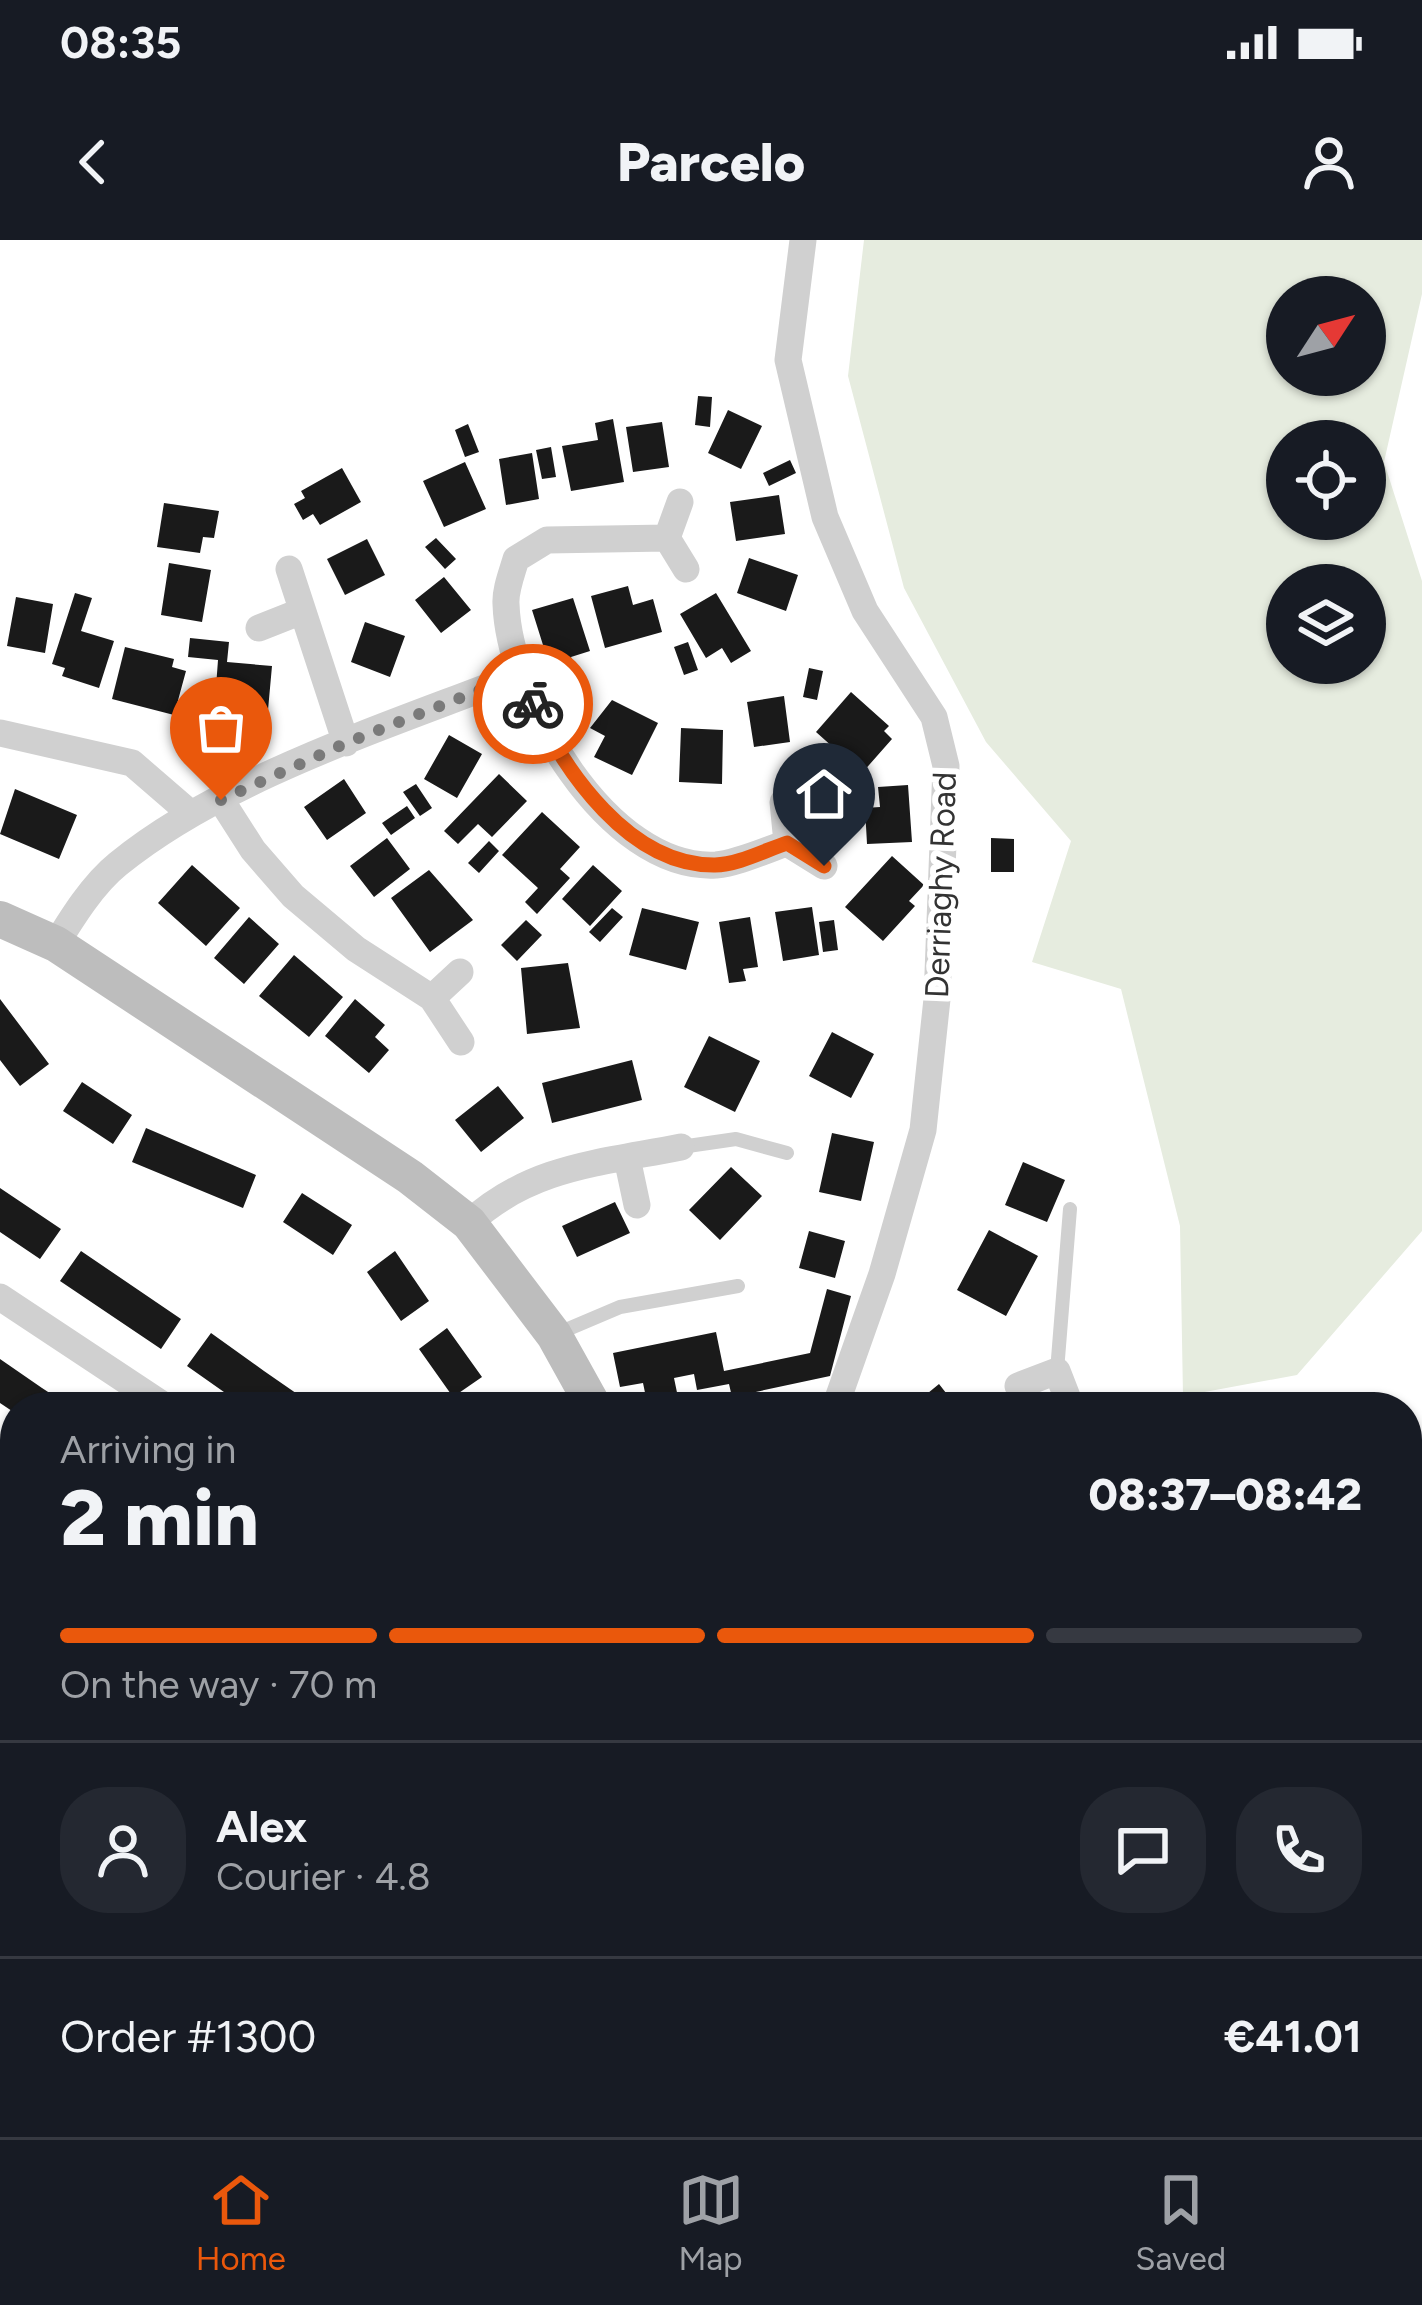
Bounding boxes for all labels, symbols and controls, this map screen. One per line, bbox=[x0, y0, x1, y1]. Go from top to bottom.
text: 08:35 bbox=[60, 15, 181, 69]
icon: back bbox=[60, 129, 126, 195]
icon: person bbox=[1296, 129, 1362, 195]
text: Parcelo bbox=[617, 130, 805, 195]
north arrow bbox=[1266, 276, 1386, 396]
map controls bbox=[1266, 276, 1386, 684]
button: locate bbox=[1266, 420, 1386, 540]
button: layers bbox=[1266, 564, 1386, 684]
courier bbox=[473, 644, 593, 764]
icon: bike bbox=[500, 671, 566, 737]
pin bbox=[170, 677, 272, 800]
icon: bag bbox=[188, 695, 254, 761]
pin bbox=[773, 743, 875, 866]
icon: home bbox=[791, 761, 857, 827]
street label: Derriaghy Road bbox=[917, 771, 964, 999]
text: Arriving in bbox=[60, 1426, 236, 1473]
text: 08:37–08:42 bbox=[1089, 1467, 1362, 1521]
text: 2 min bbox=[60, 1471, 259, 1565]
text: On the way · 70 m bbox=[60, 1661, 377, 1708]
button: person bbox=[60, 1787, 186, 1913]
button: chat bbox=[1080, 1787, 1206, 1913]
button: phone bbox=[1236, 1787, 1362, 1913]
text: Alex bbox=[216, 1799, 307, 1853]
text: Courier · 4.8 bbox=[216, 1853, 431, 1900]
text: Order #1300 bbox=[60, 2009, 316, 2063]
text: €41.01 bbox=[1224, 2009, 1362, 2063]
tab: Home bbox=[196, 2167, 286, 2278]
tab: Map bbox=[678, 2167, 744, 2278]
tab: Saved bbox=[1135, 2167, 1226, 2278]

